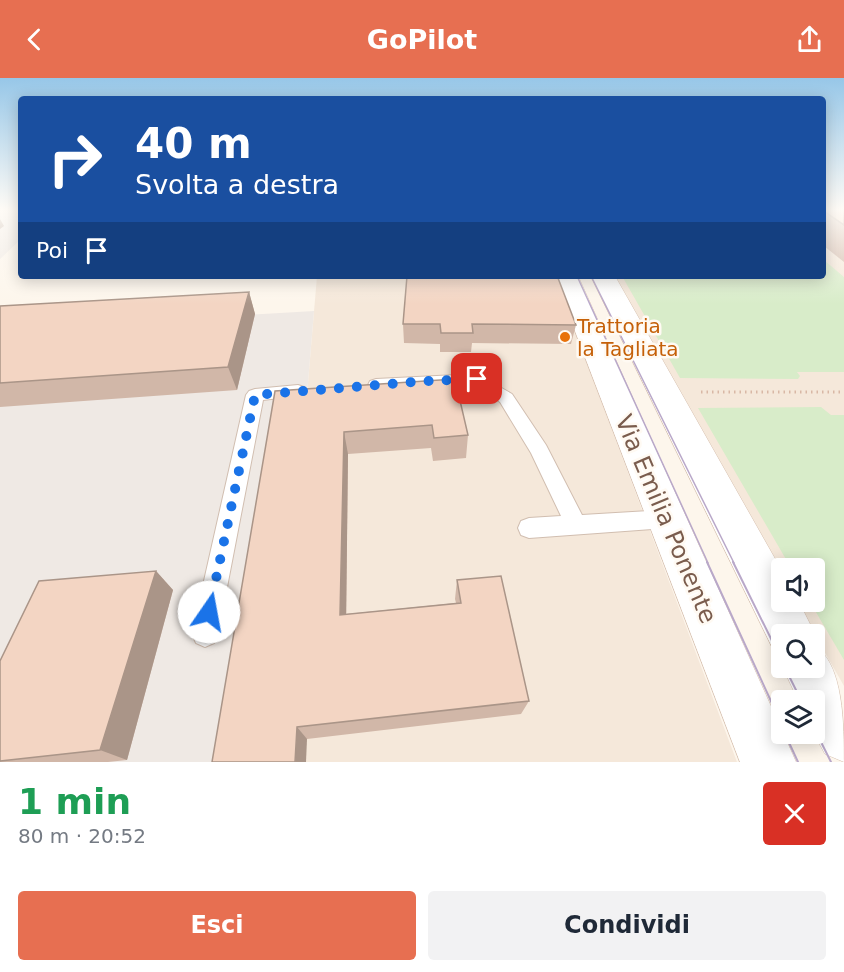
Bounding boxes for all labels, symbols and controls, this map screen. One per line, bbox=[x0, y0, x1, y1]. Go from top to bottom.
icon: back bbox=[18, 23, 51, 56]
icon: share bbox=[793, 23, 826, 56]
text: GoPilot bbox=[367, 24, 477, 55]
text: 40 m bbox=[135, 119, 252, 168]
icon: right bbox=[36, 120, 114, 198]
text: Svolta a destra bbox=[135, 169, 339, 200]
icon: arrive bbox=[80, 234, 113, 267]
text: Poi bbox=[36, 238, 68, 263]
place label: Trattoria la Tagliata bbox=[576, 314, 679, 361]
marker: Trattoria la Tagliata bbox=[558, 330, 572, 344]
pin bbox=[451, 353, 502, 404]
icon: arrive bbox=[460, 362, 493, 395]
street label: Via Emilia Ponente bbox=[609, 411, 723, 627]
map controls bbox=[771, 558, 825, 744]
button: sound bbox=[771, 558, 825, 612]
position arrow bbox=[177, 580, 241, 644]
button: search bbox=[771, 624, 825, 678]
button: layers bbox=[771, 690, 825, 744]
text: 1 min bbox=[18, 781, 131, 822]
button: close bbox=[763, 782, 826, 845]
text: 80 m · 20:52 bbox=[18, 824, 146, 848]
button: Esci bbox=[18, 891, 416, 960]
button: Condividi bbox=[428, 891, 826, 960]

